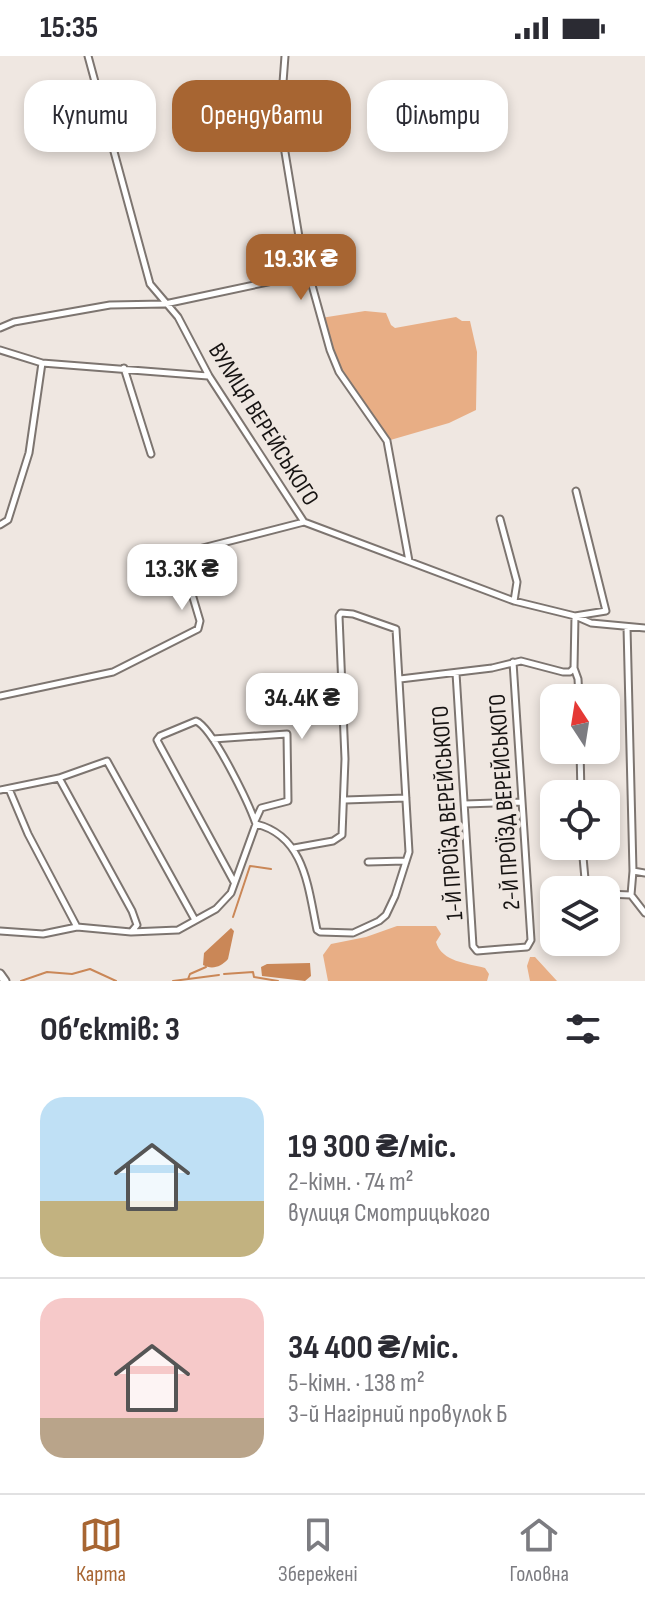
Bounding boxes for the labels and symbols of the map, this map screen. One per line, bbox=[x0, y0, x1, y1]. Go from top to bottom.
pin: 19.3K ₴ bbox=[227, 234, 375, 302]
street label: ВУЛИЦЯ ВЕРЕЙСЬКОГО bbox=[202, 338, 325, 511]
pin: 13.3K ₴ bbox=[108, 544, 256, 612]
pin: 34.4K ₴ bbox=[228, 673, 376, 741]
north arrow bbox=[540, 684, 620, 764]
street label: 2-Й ПРОЇЗД ВЕРЕЙСЬКОГО bbox=[482, 693, 527, 911]
street label: 1-Й ПРОЇЗД ВЕРЕЙСЬКОГО bbox=[426, 705, 469, 921]

